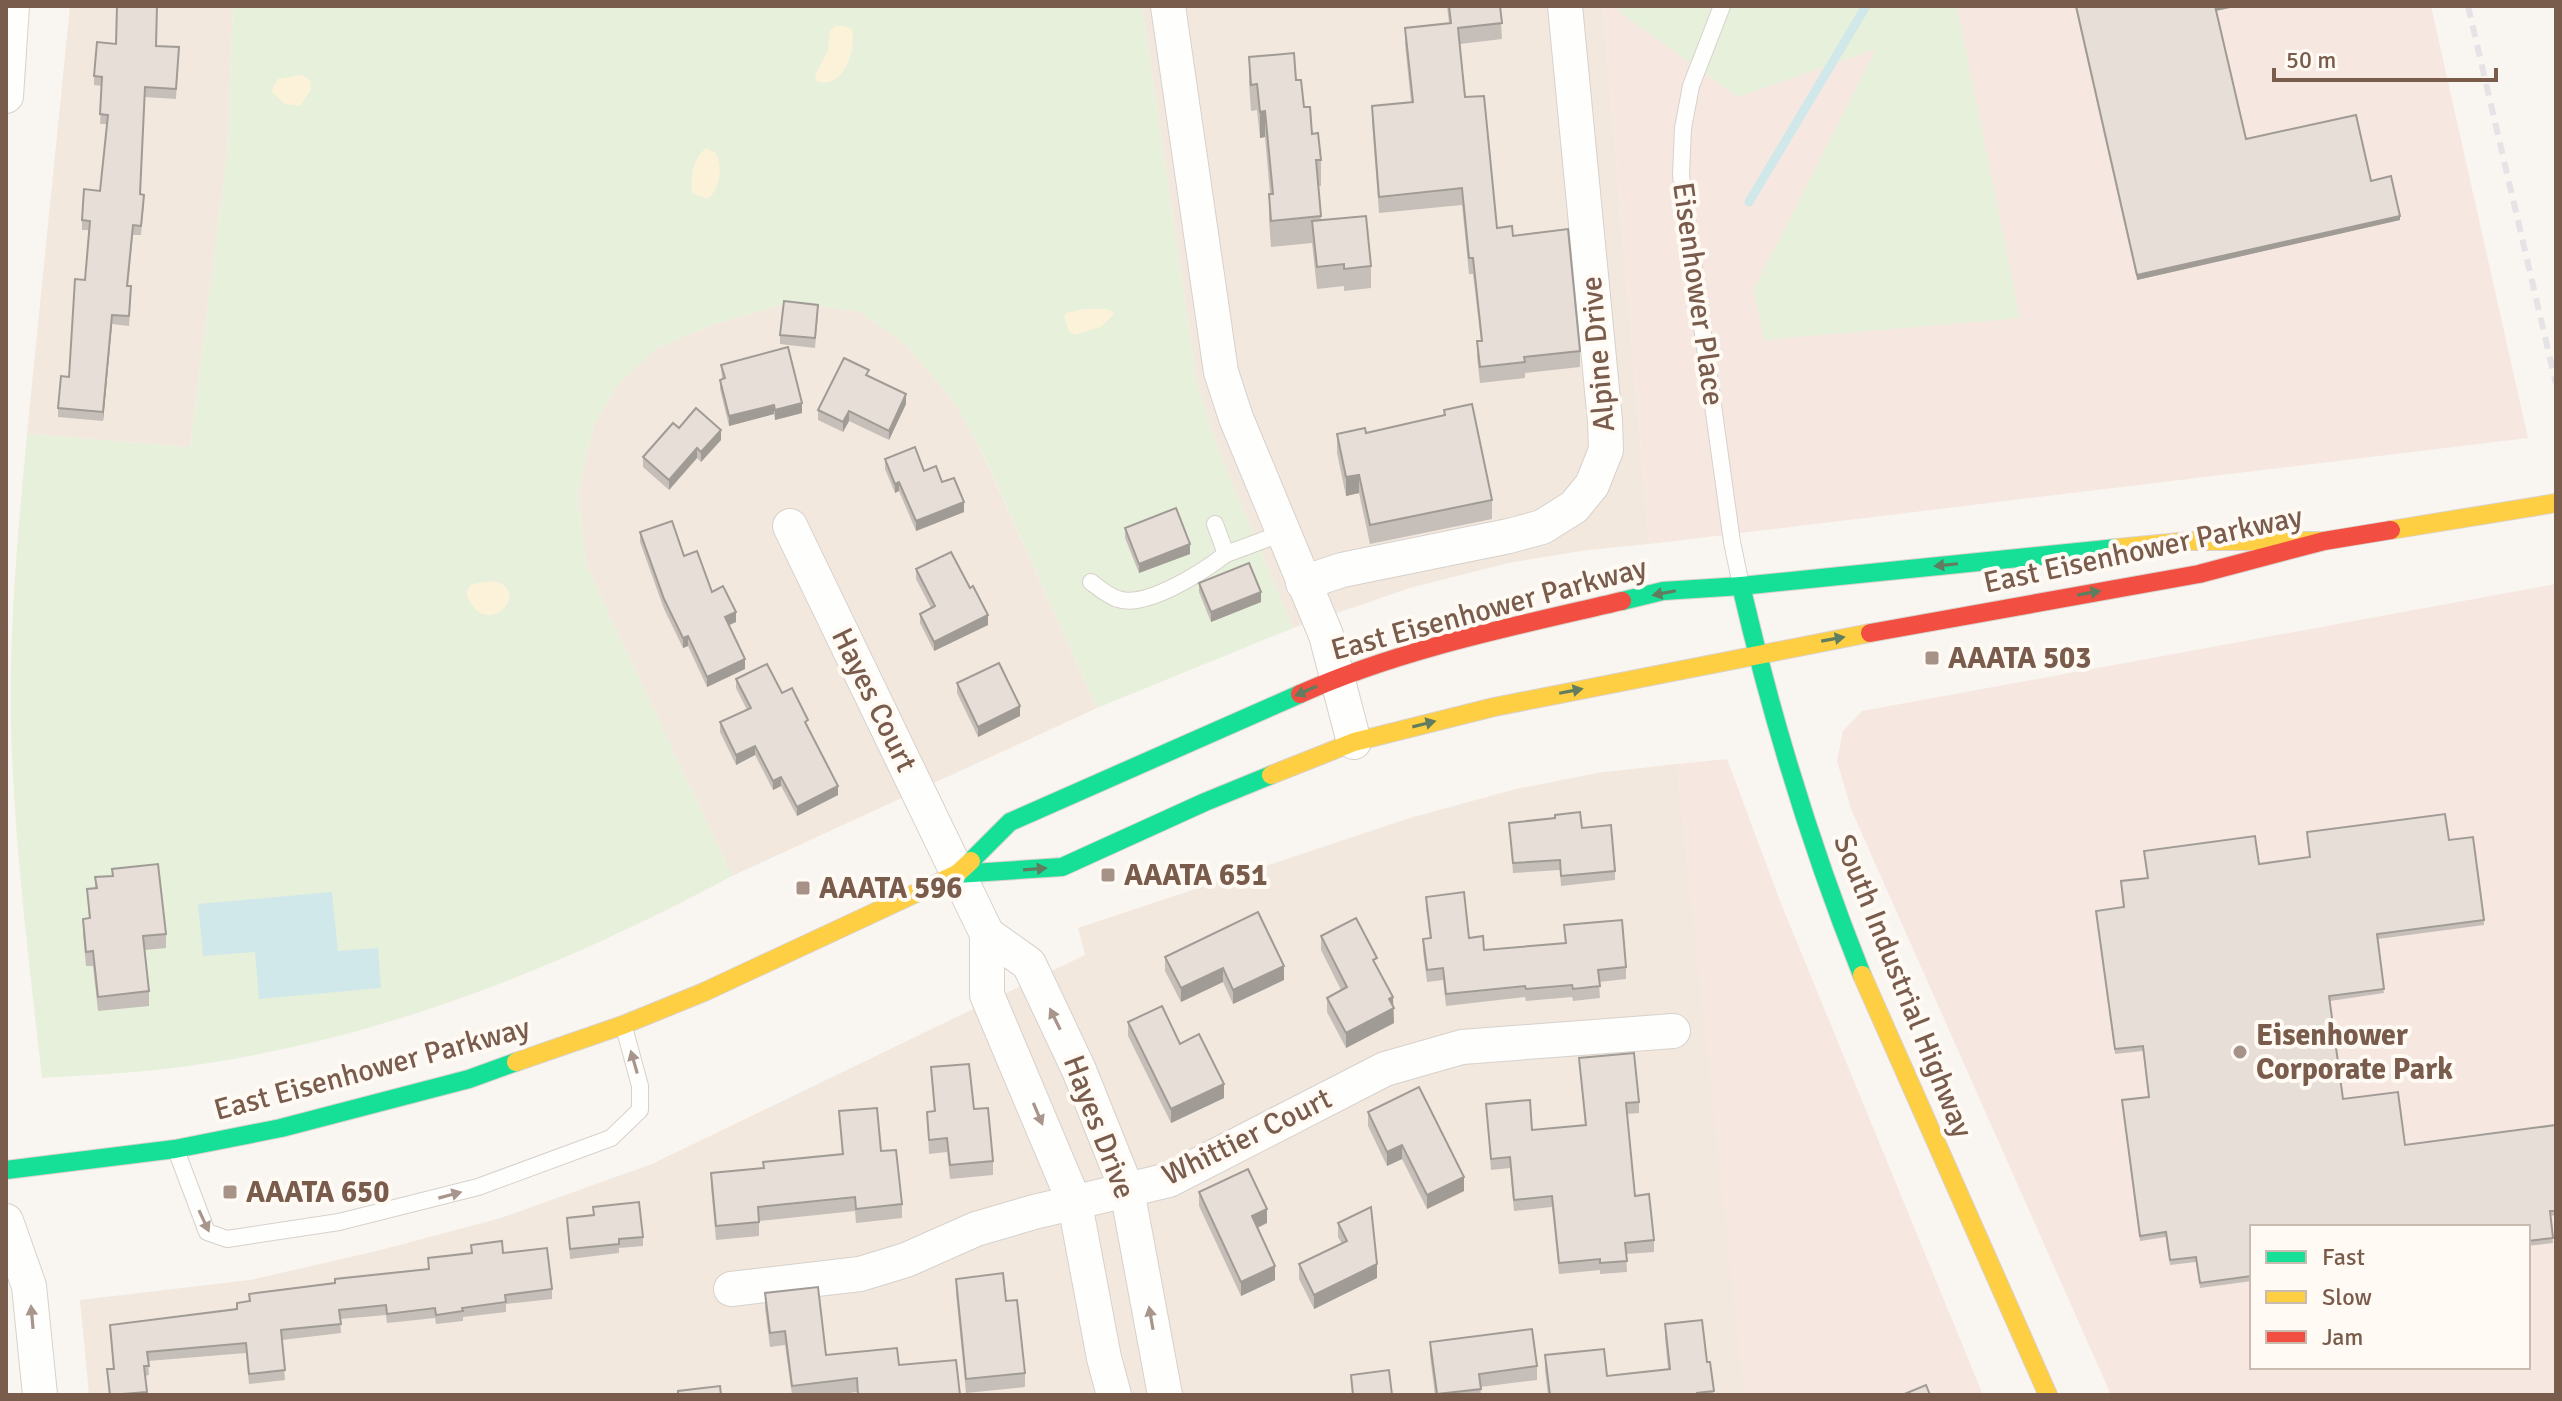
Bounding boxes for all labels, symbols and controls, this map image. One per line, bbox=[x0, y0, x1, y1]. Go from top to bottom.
scale bar bbox=[2274, 32, 2496, 82]
text: 50 m bbox=[2286, 45, 2336, 75]
street label: Eisenhower Place bbox=[1664, 180, 1732, 408]
street label: Alpine Drive bbox=[1573, 275, 1623, 433]
street label: East Eisenhower Parkway bbox=[1980, 498, 2306, 602]
street label: East Eisenhower Parkway bbox=[1327, 549, 1651, 669]
one-way arrow bbox=[1933, 559, 1958, 572]
one-way arrow bbox=[1651, 587, 1676, 599]
one-way arrow bbox=[2077, 587, 2102, 599]
street label: Hayes Court bbox=[823, 622, 925, 778]
one-way arrow bbox=[1821, 633, 1846, 645]
place label: AAATA 503 bbox=[1948, 640, 2091, 677]
marker: AAATA 503 bbox=[1923, 649, 1941, 667]
one-way arrow bbox=[1294, 684, 1318, 698]
one-way arrow bbox=[1559, 684, 1584, 696]
one-way arrow bbox=[1412, 718, 1437, 730]
street label: South Industrial Highway bbox=[1825, 829, 1981, 1143]
place label: AAATA 651 bbox=[1124, 857, 1267, 894]
one-way arrow bbox=[1023, 862, 1048, 875]
marker: AAATA 651 bbox=[1099, 866, 1117, 884]
place label: AAATA 596 bbox=[819, 870, 962, 907]
marker: AAATA 596 bbox=[794, 879, 812, 897]
one-way arrow bbox=[1048, 1008, 1062, 1031]
street label: East Eisenhower Parkway bbox=[210, 1009, 534, 1129]
place label: Eisenhower Corporate Park bbox=[2256, 1017, 2453, 1088]
marker: Eisenhower Corporate Park bbox=[2231, 1043, 2249, 1061]
one-way arrow bbox=[627, 1050, 639, 1075]
street label: Hayes Drive bbox=[1055, 1050, 1143, 1204]
street label: Whittier Court bbox=[1156, 1080, 1338, 1194]
one-way arrow bbox=[1031, 1102, 1044, 1126]
place label: AAATA 650 bbox=[246, 1174, 389, 1211]
marker: AAATA 650 bbox=[221, 1183, 239, 1201]
one-way arrow bbox=[438, 1188, 462, 1201]
one-way arrow bbox=[197, 1209, 211, 1232]
legend bbox=[2250, 1225, 2530, 1369]
text: Fast bbox=[2322, 1242, 2365, 1272]
text: Slow bbox=[2322, 1282, 2372, 1312]
one-way arrow bbox=[26, 1304, 39, 1329]
one-way arrow bbox=[1144, 1306, 1156, 1331]
text: Jam bbox=[2322, 1322, 2363, 1352]

